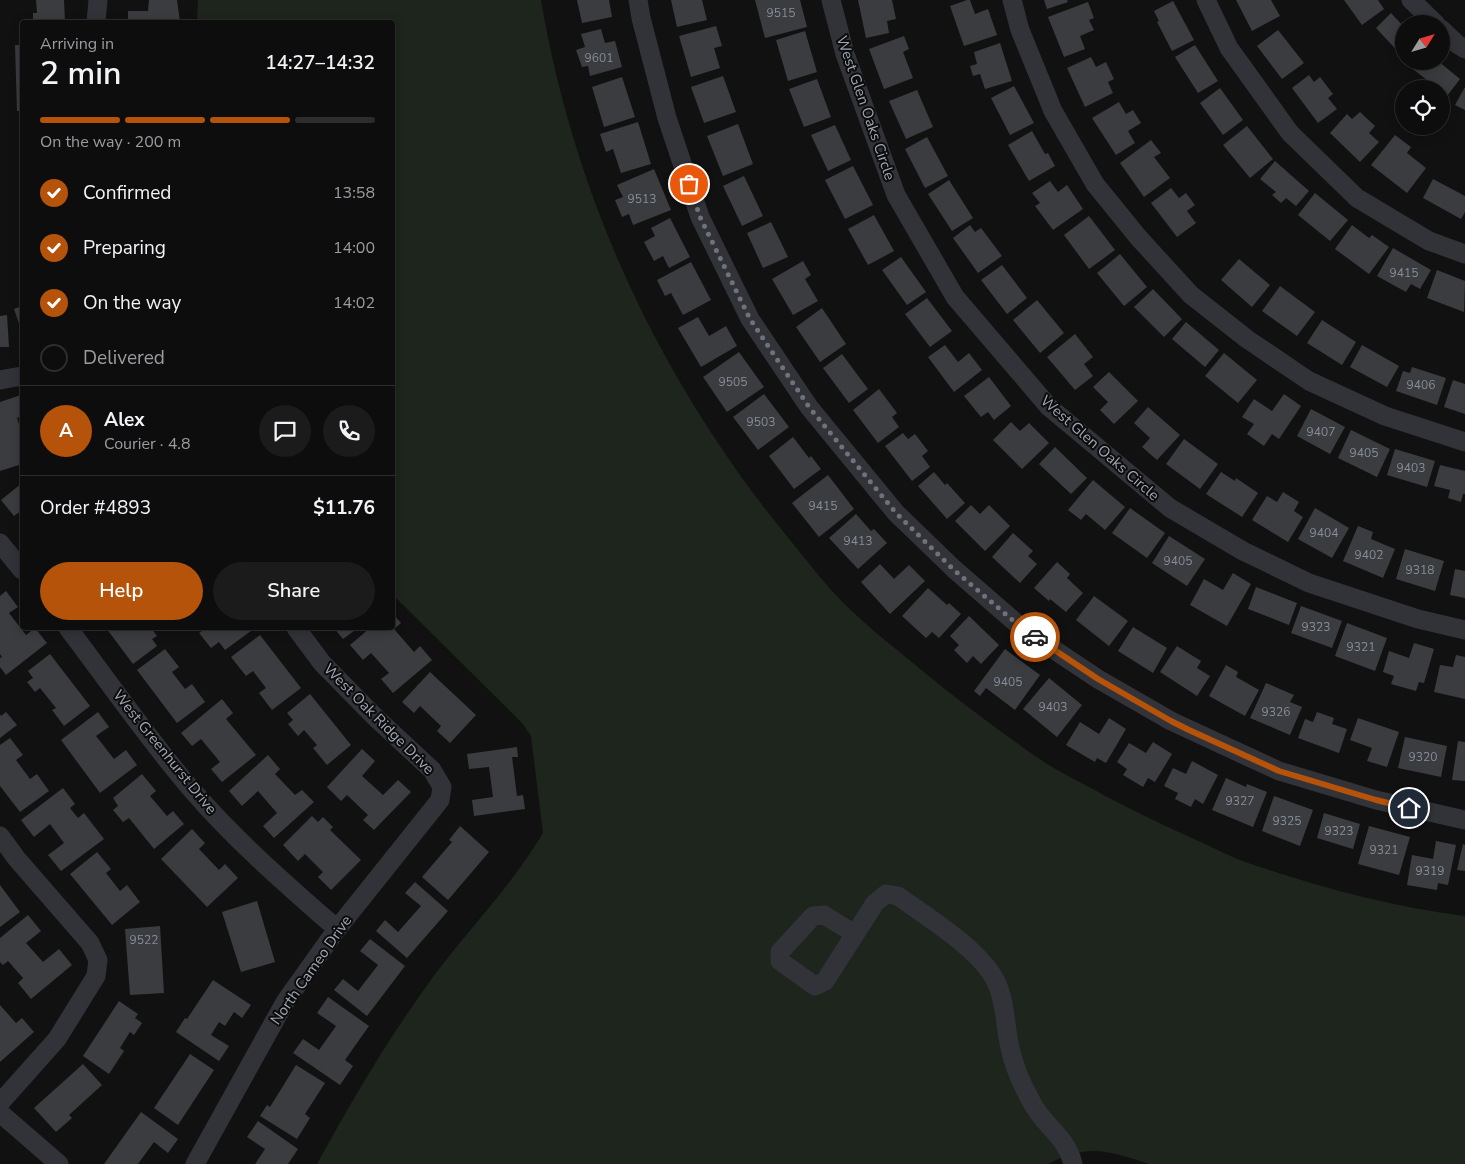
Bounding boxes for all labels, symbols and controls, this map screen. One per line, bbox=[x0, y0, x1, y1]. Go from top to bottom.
house number: 9515 bbox=[767, 5, 795, 21]
north arrow bbox=[1395, 15, 1450, 70]
map controls bbox=[1395, 15, 1450, 135]
text: Arriving in bbox=[40, 33, 114, 55]
street label: West Glen Oaks Circle bbox=[832, 33, 900, 183]
text: 14:27–14:32 bbox=[265, 50, 375, 76]
house number: 9601 bbox=[585, 50, 613, 66]
text: 2 min bbox=[40, 52, 122, 95]
button: locate bbox=[1395, 80, 1450, 135]
text: On the way · 200 m bbox=[40, 131, 181, 153]
pin bbox=[668, 163, 710, 205]
icon: bag bbox=[675, 170, 703, 198]
icon: check bbox=[40, 179, 68, 207]
text: Confirmed bbox=[83, 180, 171, 206]
text: 13:58 bbox=[333, 182, 375, 204]
house number: 9513 bbox=[628, 191, 656, 207]
icon: check bbox=[40, 234, 68, 262]
text: Preparing bbox=[83, 235, 166, 261]
text: 14:00 bbox=[333, 237, 375, 259]
house number: 9415 bbox=[1390, 265, 1418, 281]
icon: check bbox=[40, 289, 68, 317]
text: On the way bbox=[83, 290, 181, 316]
text: 14:02 bbox=[333, 292, 375, 314]
text: Delivered bbox=[83, 345, 165, 371]
house number: 9505 bbox=[719, 374, 747, 390]
house number: 9406 bbox=[1407, 377, 1435, 393]
street label: West Glen Oaks Circle bbox=[1036, 391, 1164, 505]
button: chat bbox=[259, 405, 311, 457]
button: phone bbox=[323, 405, 375, 457]
text: Alex bbox=[104, 407, 145, 433]
house number: 9503 bbox=[747, 414, 775, 430]
text: A bbox=[59, 418, 73, 444]
house number: 9407 bbox=[1307, 424, 1335, 440]
text: Courier · 4.8 bbox=[104, 433, 190, 455]
house number: 9405 bbox=[1350, 445, 1378, 461]
house number: 9403 bbox=[1397, 460, 1425, 476]
text: Order #4893 bbox=[40, 495, 151, 521]
text: $11.76 bbox=[313, 495, 375, 521]
house number: 9415 bbox=[809, 498, 837, 514]
house number: 9404 bbox=[1310, 525, 1338, 541]
house number: 9413 bbox=[844, 533, 872, 549]
house number: 9402 bbox=[1355, 547, 1383, 563]
house number: 9405 bbox=[1164, 553, 1192, 569]
button: Help bbox=[40, 562, 203, 620]
button: Share bbox=[213, 562, 375, 620]
house number: 9318 bbox=[1406, 562, 1434, 578]
courier bbox=[1010, 612, 1060, 662]
house number: 9323 bbox=[1302, 619, 1330, 635]
icon: car bbox=[1021, 623, 1049, 651]
house number: 9321 bbox=[1347, 639, 1375, 655]
street label: West Oak Ridge Drive bbox=[319, 659, 439, 779]
house number: 9405 bbox=[994, 674, 1022, 690]
street label: West Greenhurst Drive bbox=[109, 686, 221, 818]
house number: 9403 bbox=[1039, 699, 1067, 715]
house number: 9326 bbox=[1262, 704, 1290, 720]
house number: 9320 bbox=[1409, 749, 1437, 765]
pin bbox=[1388, 787, 1430, 829]
house number: 9327 bbox=[1226, 793, 1254, 809]
icon: home bbox=[1395, 794, 1423, 822]
house number: 9325 bbox=[1273, 813, 1301, 829]
house number: 9323 bbox=[1325, 823, 1353, 839]
house number: 9321 bbox=[1370, 842, 1398, 858]
house number: 9319 bbox=[1416, 863, 1444, 879]
street label: North Cameo Drive bbox=[266, 911, 356, 1029]
house number: 9522 bbox=[130, 932, 158, 948]

